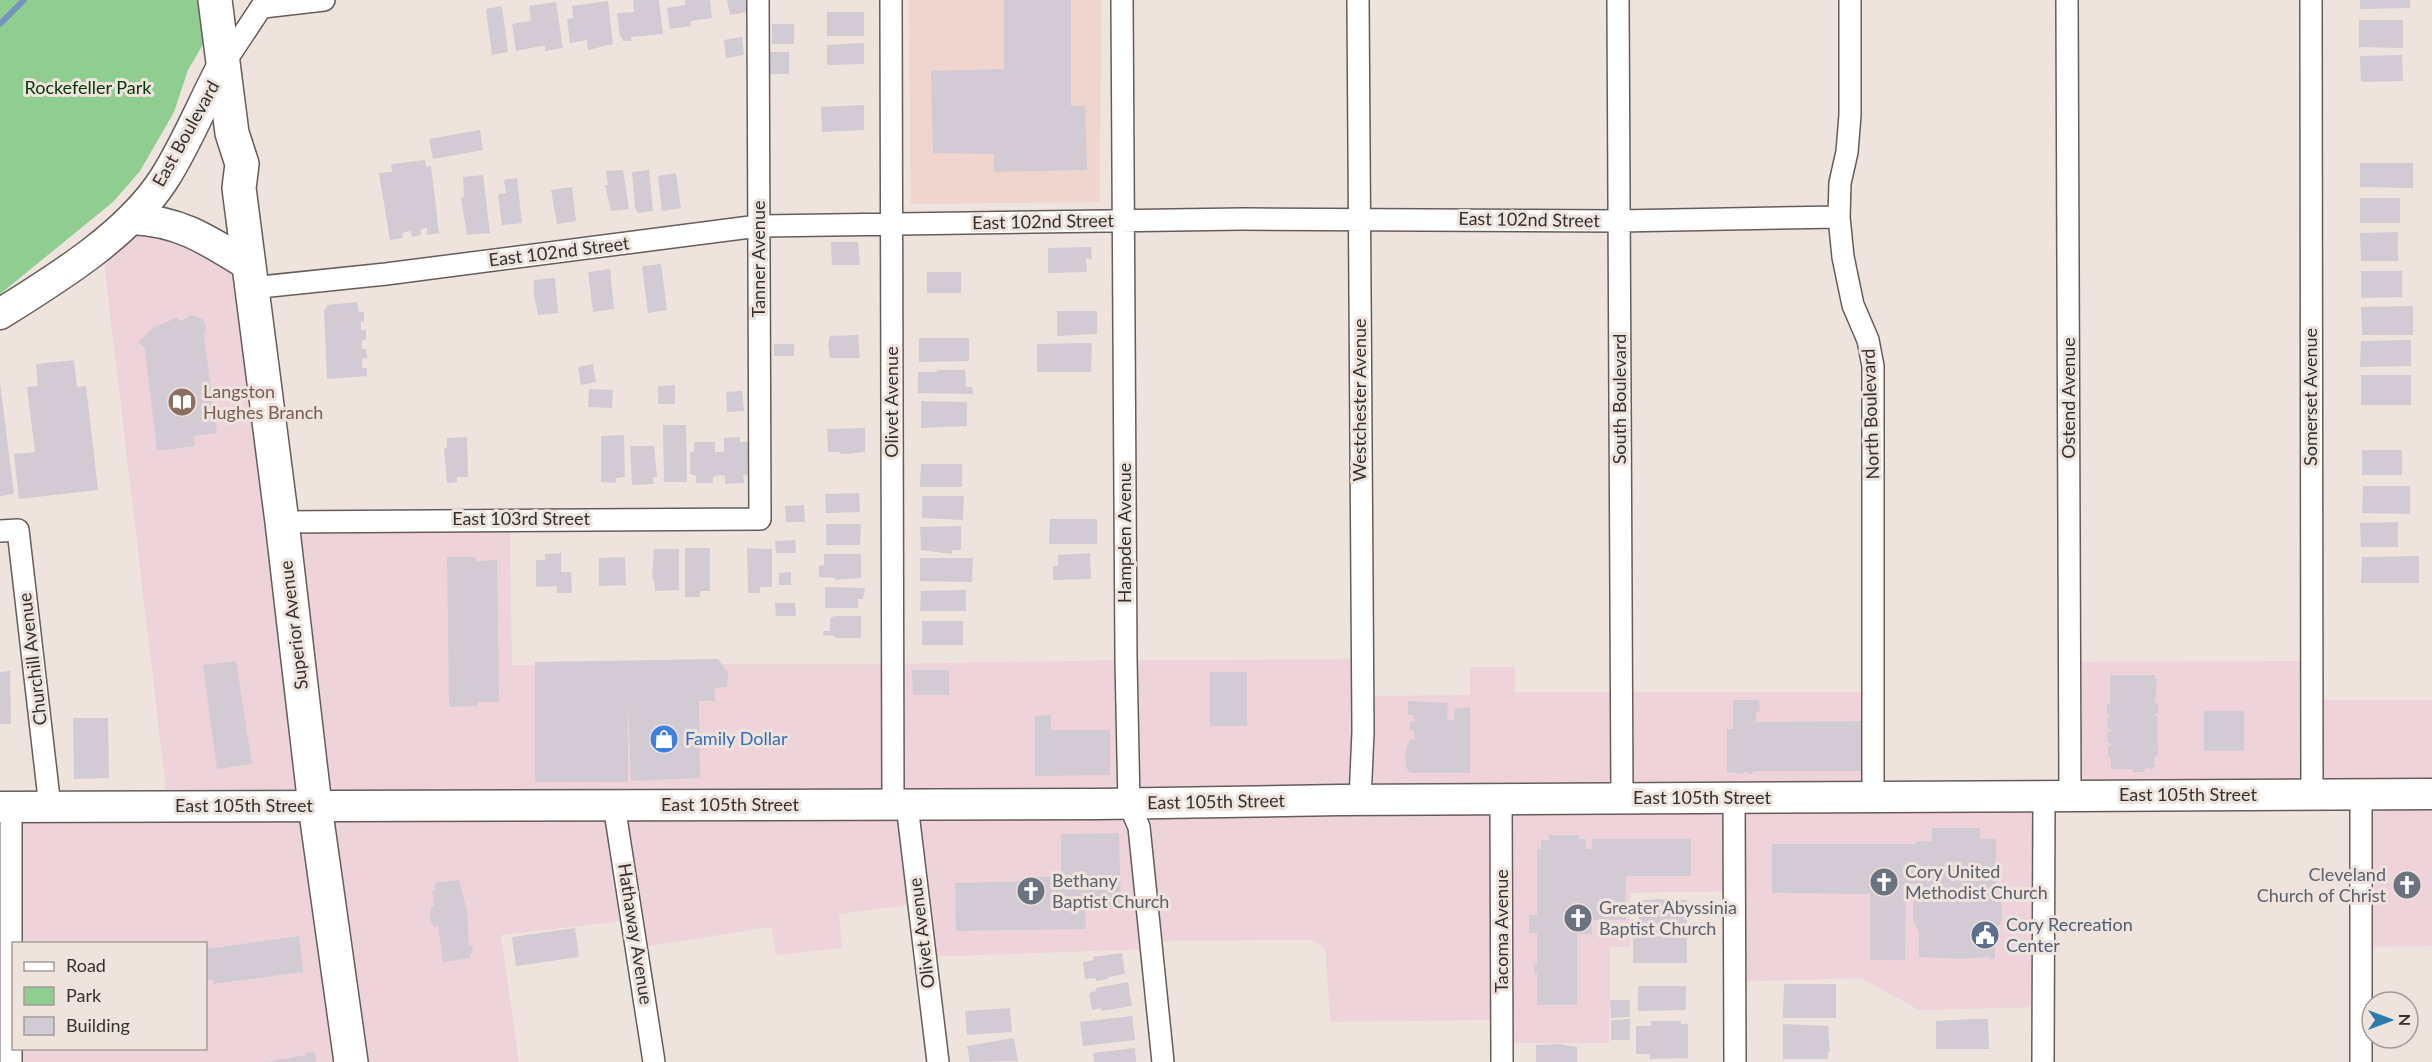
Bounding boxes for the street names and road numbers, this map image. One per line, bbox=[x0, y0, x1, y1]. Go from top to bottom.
street label: East Boulevard bbox=[147, 77, 223, 190]
street label: Tanner Avenue bbox=[747, 201, 769, 317]
street label: East 102nd Street bbox=[1458, 207, 1601, 231]
street label: East 102nd Street bbox=[972, 209, 1114, 233]
street label: East 102nd Street bbox=[487, 231, 631, 271]
street label: Westchester Avenue bbox=[1348, 319, 1370, 481]
street label: Somerset Avenue bbox=[2299, 328, 2321, 466]
street label: South Boulevard bbox=[1608, 334, 1630, 464]
street label: Ostend Avenue bbox=[2057, 337, 2079, 459]
street label: Olivet Avenue bbox=[880, 346, 902, 458]
street label: North Boulevard bbox=[1857, 348, 1883, 480]
street label: Hampden Avenue bbox=[1113, 463, 1135, 603]
street label: East 103rd Street bbox=[452, 507, 590, 529]
street label: Superior Avenue bbox=[274, 559, 312, 691]
street label: Churchill Avenue bbox=[13, 592, 51, 727]
street label: East 105th Street bbox=[2119, 783, 2257, 805]
street label: East 105th Street bbox=[1633, 786, 1771, 808]
street label: East 105th Street bbox=[1147, 789, 1286, 813]
street label: East 105th Street bbox=[661, 793, 799, 815]
street label: East 105th Street bbox=[175, 794, 313, 816]
street label: Hathaway Avenue bbox=[614, 862, 658, 1006]
street label: Tacoma Avenue bbox=[1490, 869, 1512, 993]
street label: Olivet Avenue bbox=[903, 877, 939, 990]

